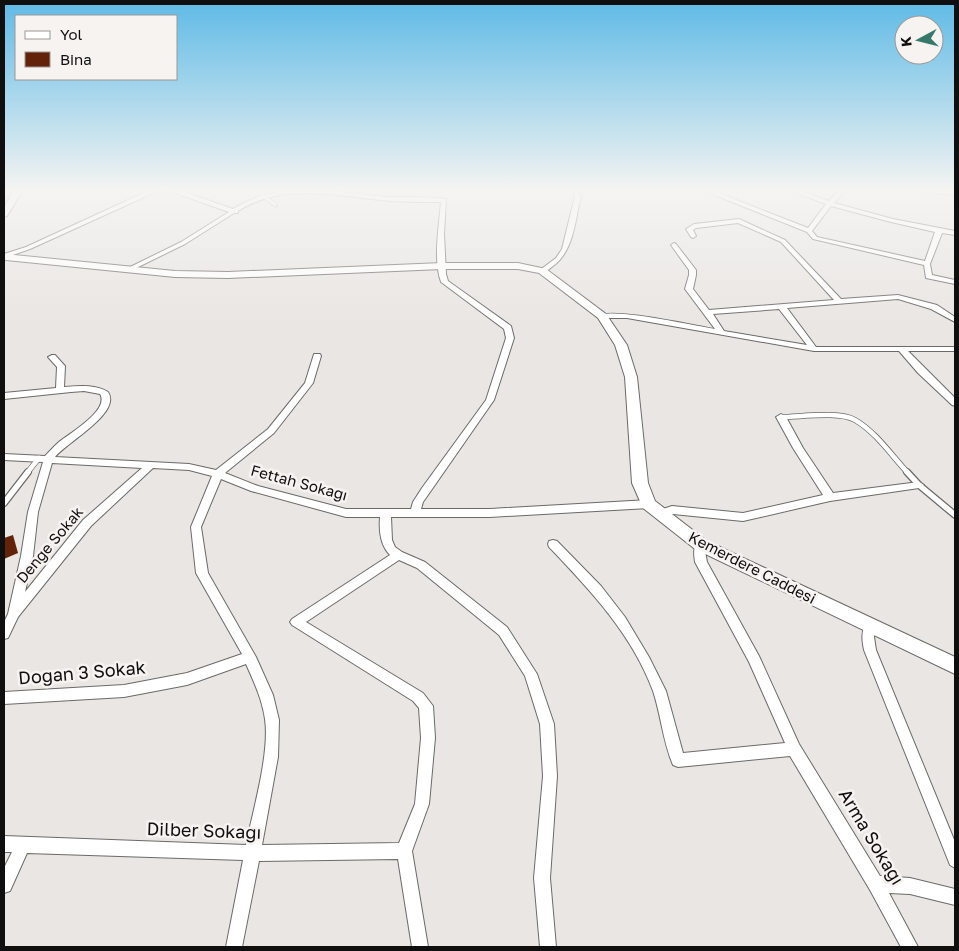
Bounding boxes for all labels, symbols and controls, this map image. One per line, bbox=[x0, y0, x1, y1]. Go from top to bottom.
legend bbox=[15, 15, 178, 80]
north arrow bbox=[894, 15, 944, 65]
text: Yol bbox=[60, 25, 82, 43]
text: K bbox=[897, 36, 915, 48]
text: Bina bbox=[60, 50, 92, 68]
street label: Fettah Sokağı bbox=[249, 460, 350, 504]
street label: Denge Sokak bbox=[12, 502, 87, 586]
street label: Kemerdere Caddesi bbox=[686, 527, 819, 607]
street label: Doğan 3 Sokak bbox=[17, 655, 147, 689]
street label: Arma Sokağı bbox=[835, 785, 909, 888]
street label: Dilber Sokağı bbox=[146, 817, 262, 843]

